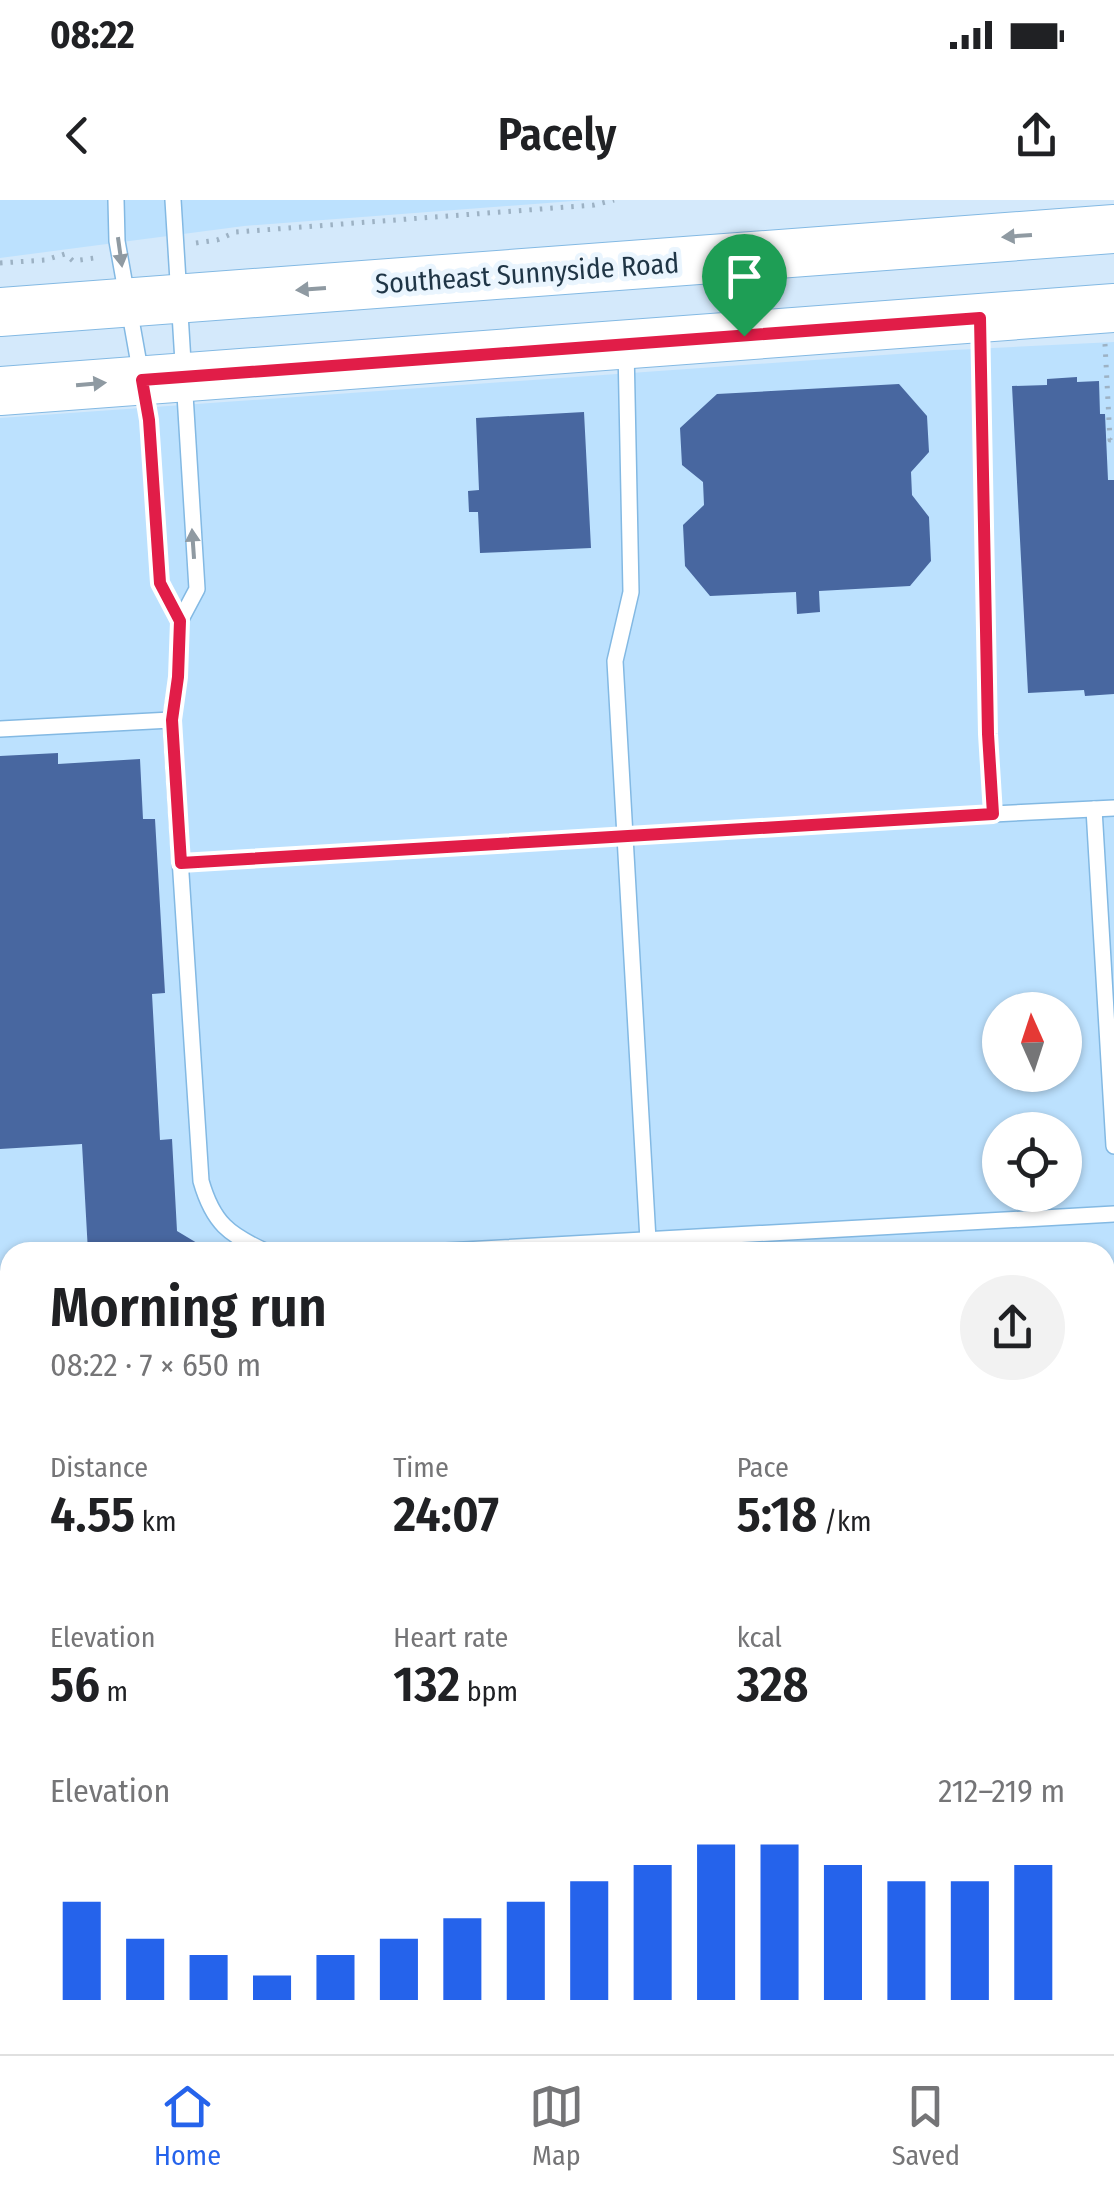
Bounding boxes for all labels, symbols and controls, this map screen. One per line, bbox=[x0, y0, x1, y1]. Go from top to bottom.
text: 08:22 bbox=[50, 12, 135, 58]
icon: back bbox=[50, 108, 105, 163]
text: Pacely bbox=[498, 108, 616, 162]
icon: share bbox=[1009, 108, 1064, 163]
one-way arrow bbox=[1000, 229, 1032, 245]
pin bbox=[702, 234, 787, 337]
one-way arrow bbox=[112, 236, 128, 268]
street label: Southeast Sunnyside Road bbox=[374, 246, 680, 301]
icon: arrive bbox=[717, 249, 772, 304]
one-way arrow bbox=[295, 281, 327, 297]
one-way arrow bbox=[76, 375, 108, 391]
one-way arrow bbox=[185, 527, 201, 559]
north arrow bbox=[982, 992, 1082, 1092]
map controls bbox=[982, 992, 1082, 1212]
button: locate bbox=[982, 1112, 1082, 1212]
text: Morning run bbox=[50, 1275, 327, 1341]
button: share bbox=[960, 1275, 1065, 1380]
text: 08:22 · 7 × 650 m bbox=[50, 1346, 261, 1384]
text: Distance bbox=[50, 1451, 148, 1484]
text: Time bbox=[393, 1451, 449, 1484]
text: Pace bbox=[737, 1451, 789, 1484]
text: 4.55 bbox=[50, 1484, 135, 1544]
text: 24:07 bbox=[393, 1484, 499, 1544]
text: 5:18 bbox=[737, 1484, 817, 1544]
text: km bbox=[135, 1505, 176, 1538]
text: /km bbox=[817, 1505, 872, 1538]
text: Elevation bbox=[50, 1621, 155, 1654]
text: Heart rate bbox=[393, 1621, 508, 1654]
text: kcal bbox=[737, 1621, 782, 1654]
text: 56 bbox=[50, 1654, 100, 1714]
text: 132 bbox=[393, 1654, 460, 1714]
text: 328 bbox=[737, 1654, 809, 1714]
text: m bbox=[100, 1675, 128, 1708]
text: bpm bbox=[460, 1675, 518, 1708]
text: Elevation bbox=[50, 1772, 170, 1810]
text: 212–219 m bbox=[938, 1772, 1065, 1810]
tab: Home bbox=[154, 2079, 221, 2172]
tab: Map bbox=[529, 2079, 584, 2172]
tab: Saved bbox=[892, 2079, 960, 2172]

